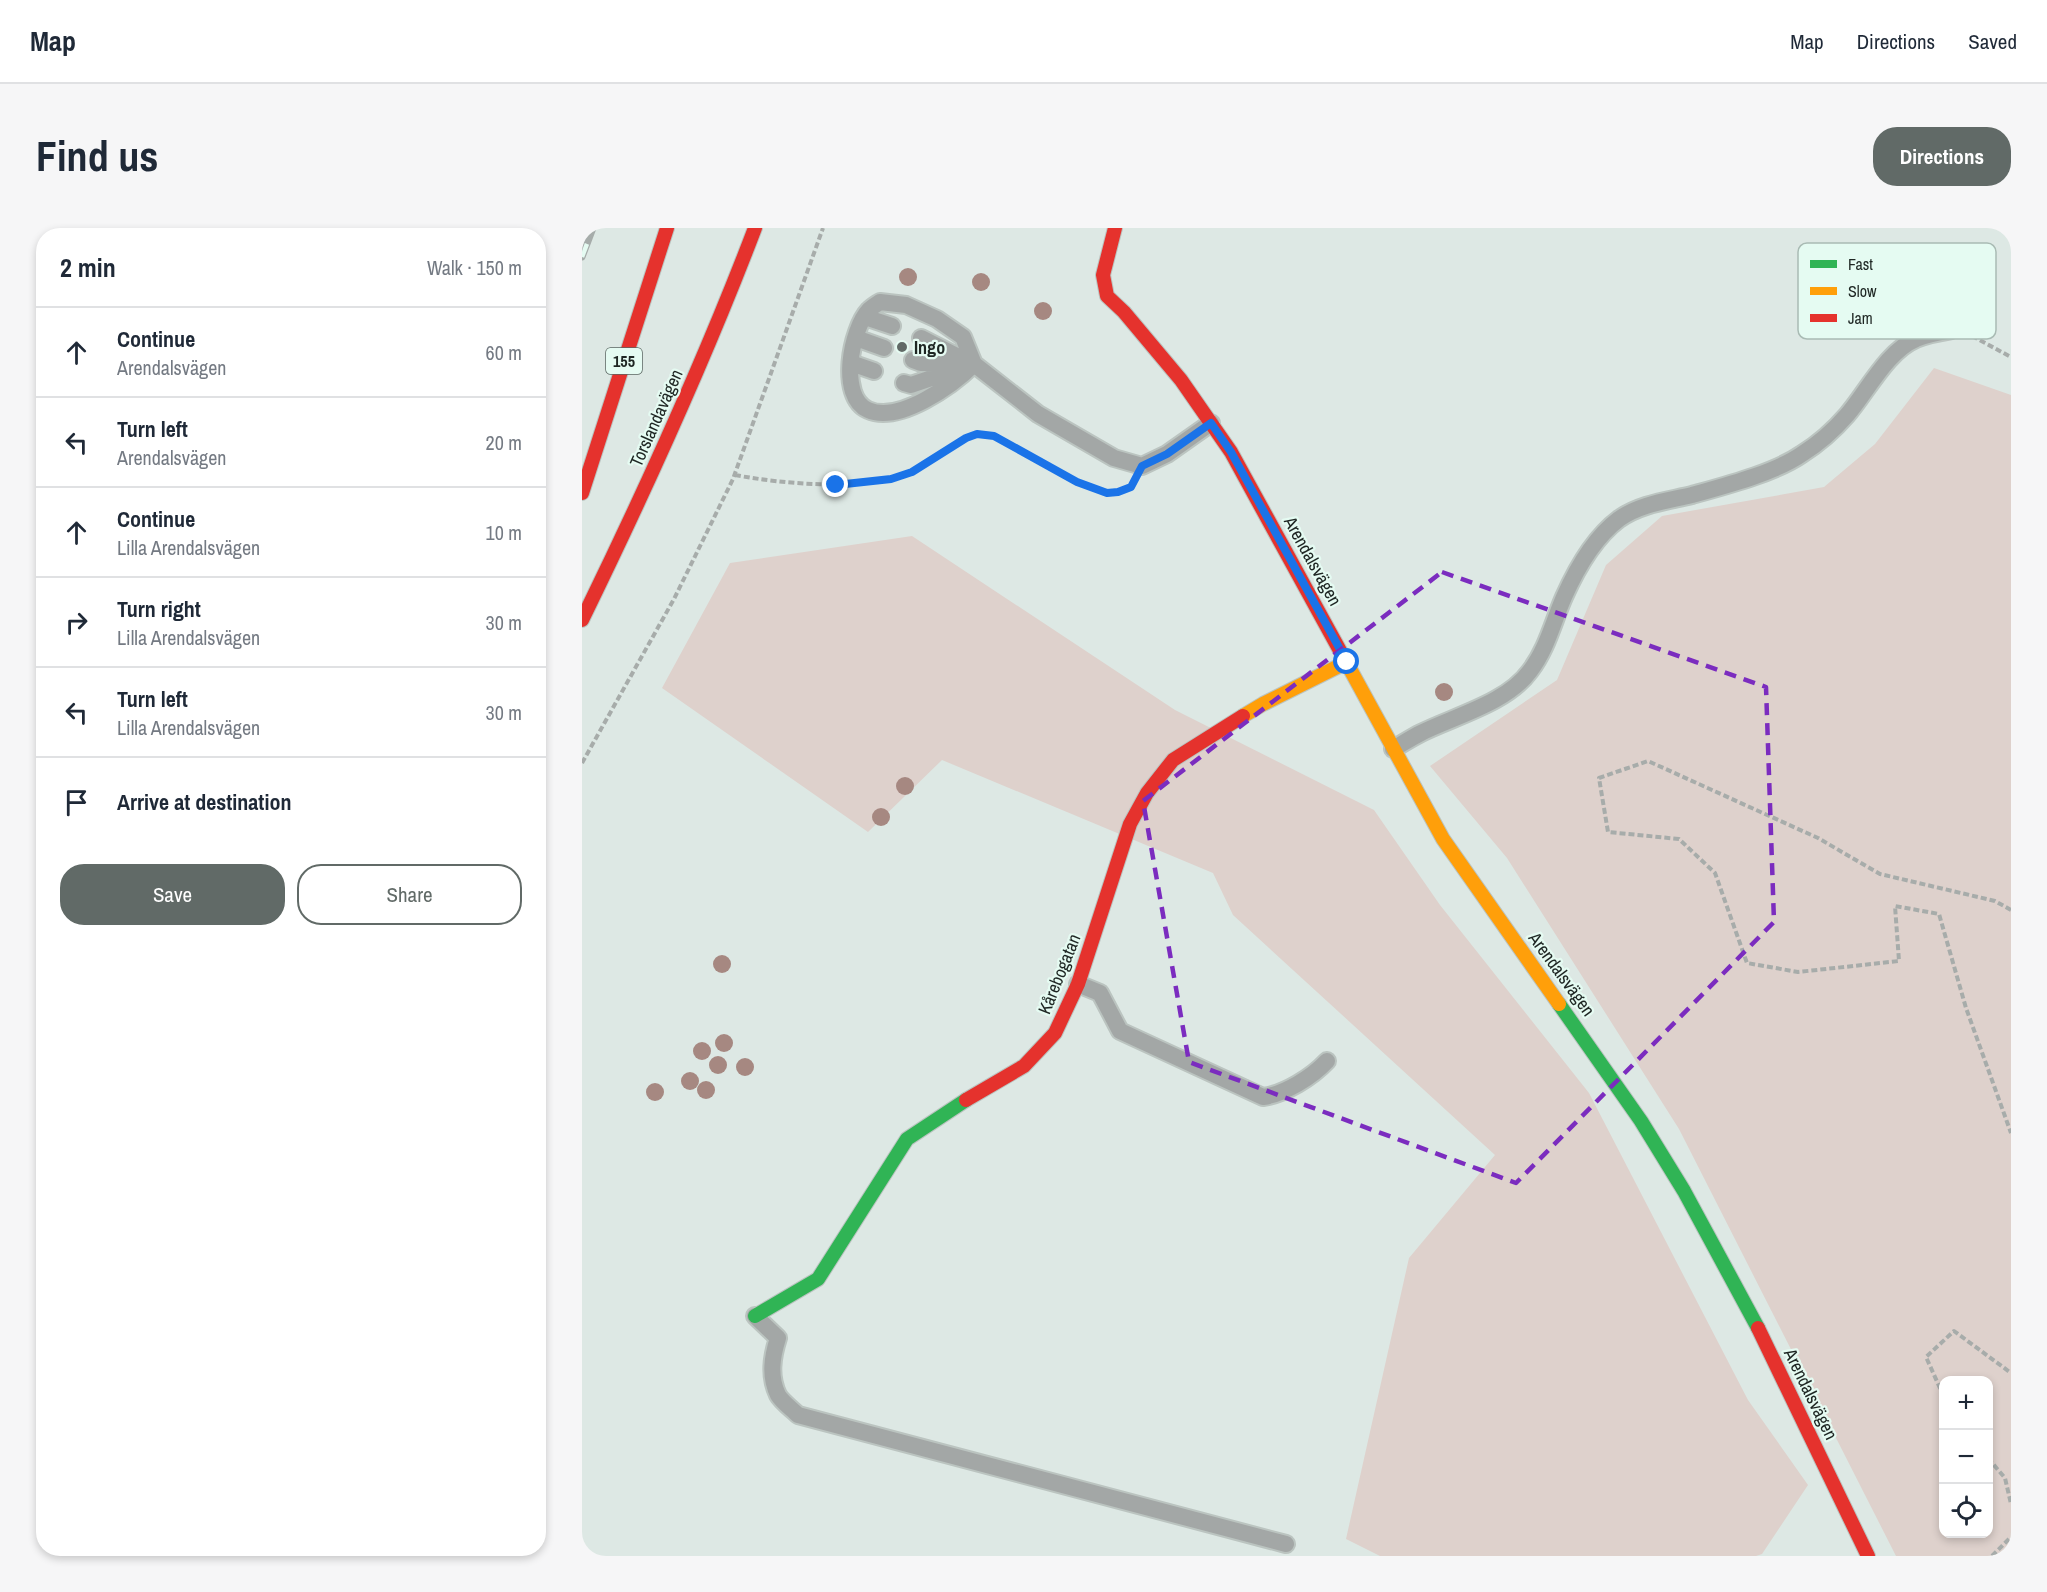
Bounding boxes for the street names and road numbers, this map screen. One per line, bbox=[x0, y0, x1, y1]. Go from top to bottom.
road number: 155 bbox=[606, 348, 642, 374]
street label: Torslandavägen bbox=[623, 365, 689, 471]
street label: Arendalsvägen bbox=[1278, 511, 1348, 610]
street label: Arendalsvägen bbox=[1522, 926, 1601, 1021]
street label: Kårebogatan bbox=[1032, 930, 1086, 1018]
street label: Arendalsvägen bbox=[1778, 1343, 1844, 1444]

